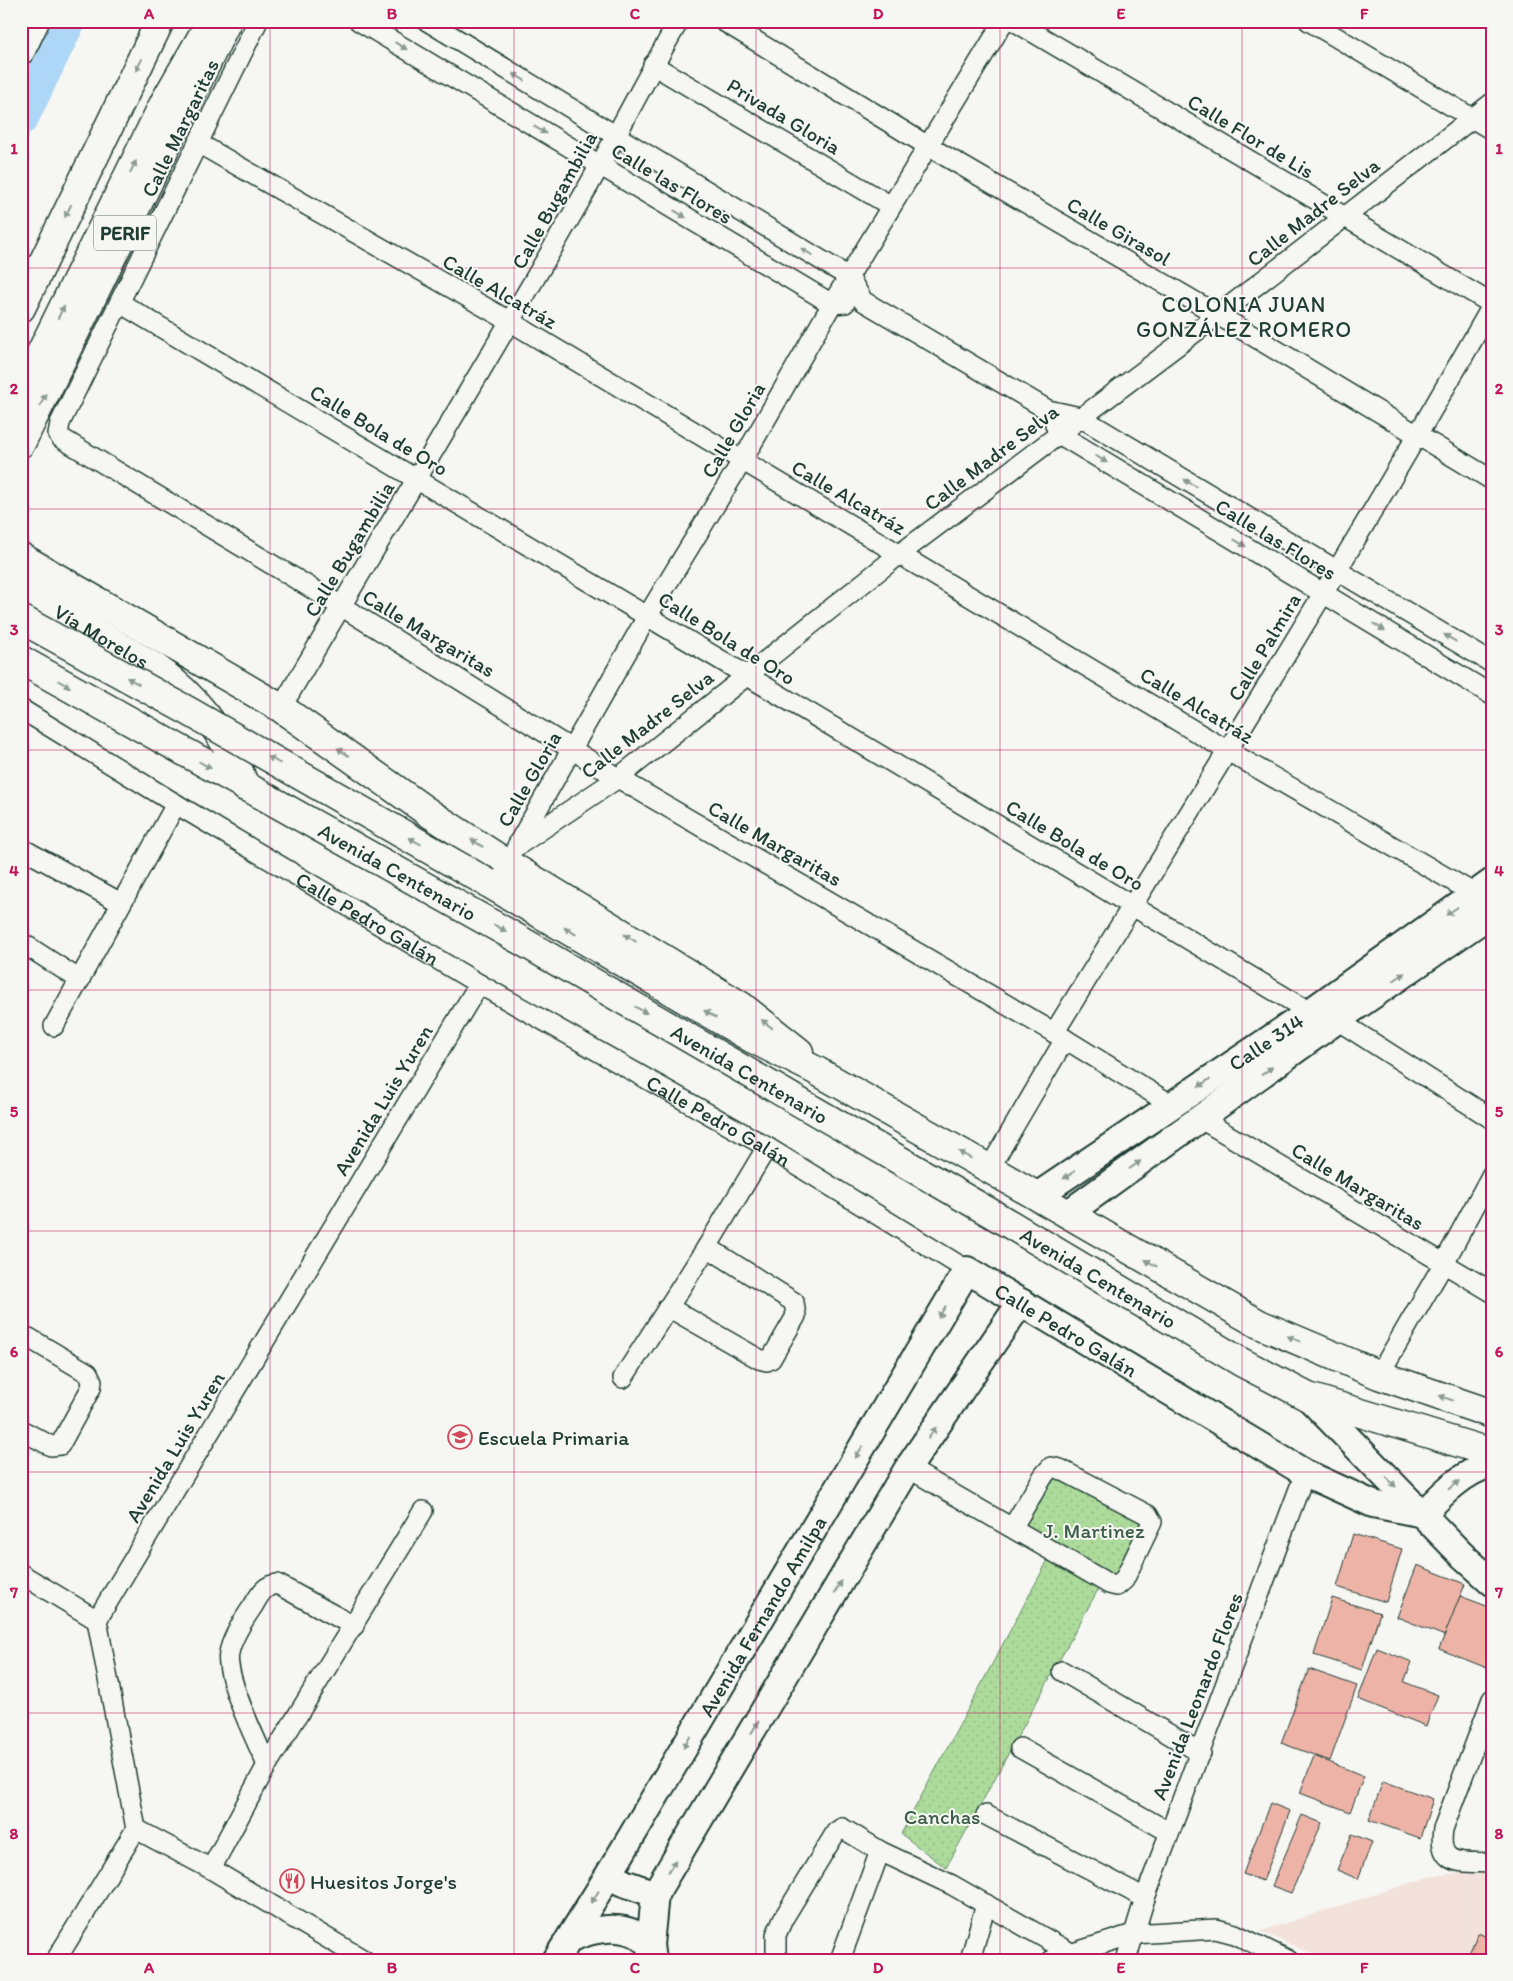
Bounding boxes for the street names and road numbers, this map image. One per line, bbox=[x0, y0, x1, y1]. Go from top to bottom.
street label: Calle Margaritas bbox=[136, 55, 224, 201]
street label: Privada Gloria bbox=[723, 72, 845, 160]
street label: Calle Flor de Lis bbox=[1183, 88, 1319, 184]
street label: Calle Bugambilia bbox=[506, 127, 602, 273]
street label: Calle las Flores bbox=[607, 137, 737, 229]
street label: Calle Madre Selva bbox=[1242, 152, 1384, 272]
street label: Calle Girasol bbox=[1062, 191, 1176, 271]
road number: PERIF bbox=[94, 216, 156, 250]
street label: Calle Alcatráz bbox=[438, 248, 562, 334]
street label: Calle Gloria bbox=[696, 378, 770, 482]
street label: Calle Bola de Oro bbox=[305, 379, 453, 481]
street label: Calle Madre Selva bbox=[919, 398, 1063, 516]
street label: Calle Alcatráz bbox=[787, 454, 911, 540]
street label: Calle Bugambilia bbox=[299, 477, 399, 621]
street label: Calle las Flores bbox=[1211, 493, 1341, 585]
street label: Calle Margaritas bbox=[358, 584, 500, 682]
street label: Calle Bola de Oro bbox=[654, 586, 800, 690]
street label: Calle Palmira bbox=[1222, 589, 1306, 705]
street label: Vía Morelos bbox=[50, 598, 154, 674]
street label: Calle Alcatráz bbox=[1136, 661, 1259, 749]
street label: Calle Madre Selva bbox=[576, 664, 718, 784]
street label: Calle Gloria bbox=[492, 727, 566, 831]
street label: Calle Bola de Oro bbox=[1001, 794, 1149, 896]
street label: Calle Margaritas bbox=[704, 795, 846, 891]
street label: Avenida Centenario bbox=[314, 817, 481, 926]
street label: Calle Pedro Galán bbox=[292, 866, 444, 970]
street label: Calle 314 bbox=[1224, 1007, 1308, 1076]
street label: Avenida Centenario bbox=[667, 1018, 833, 1129]
street label: Avenida Luis Yuren bbox=[328, 1020, 438, 1180]
street label: Calle Pedro Galán bbox=[642, 1069, 796, 1171]
street label: Calle Margaritas bbox=[1287, 1137, 1429, 1235]
street label: Avenida Centenario bbox=[1016, 1221, 1181, 1333]
street label: Calle Pedro Galán bbox=[990, 1277, 1142, 1382]
street label: Avenida Luis Yuren bbox=[120, 1367, 230, 1527]
street label: Avenida Fernando Amilpa bbox=[693, 1511, 831, 1721]
street label: Avenida Leonardo Flores bbox=[1146, 1589, 1248, 1803]

